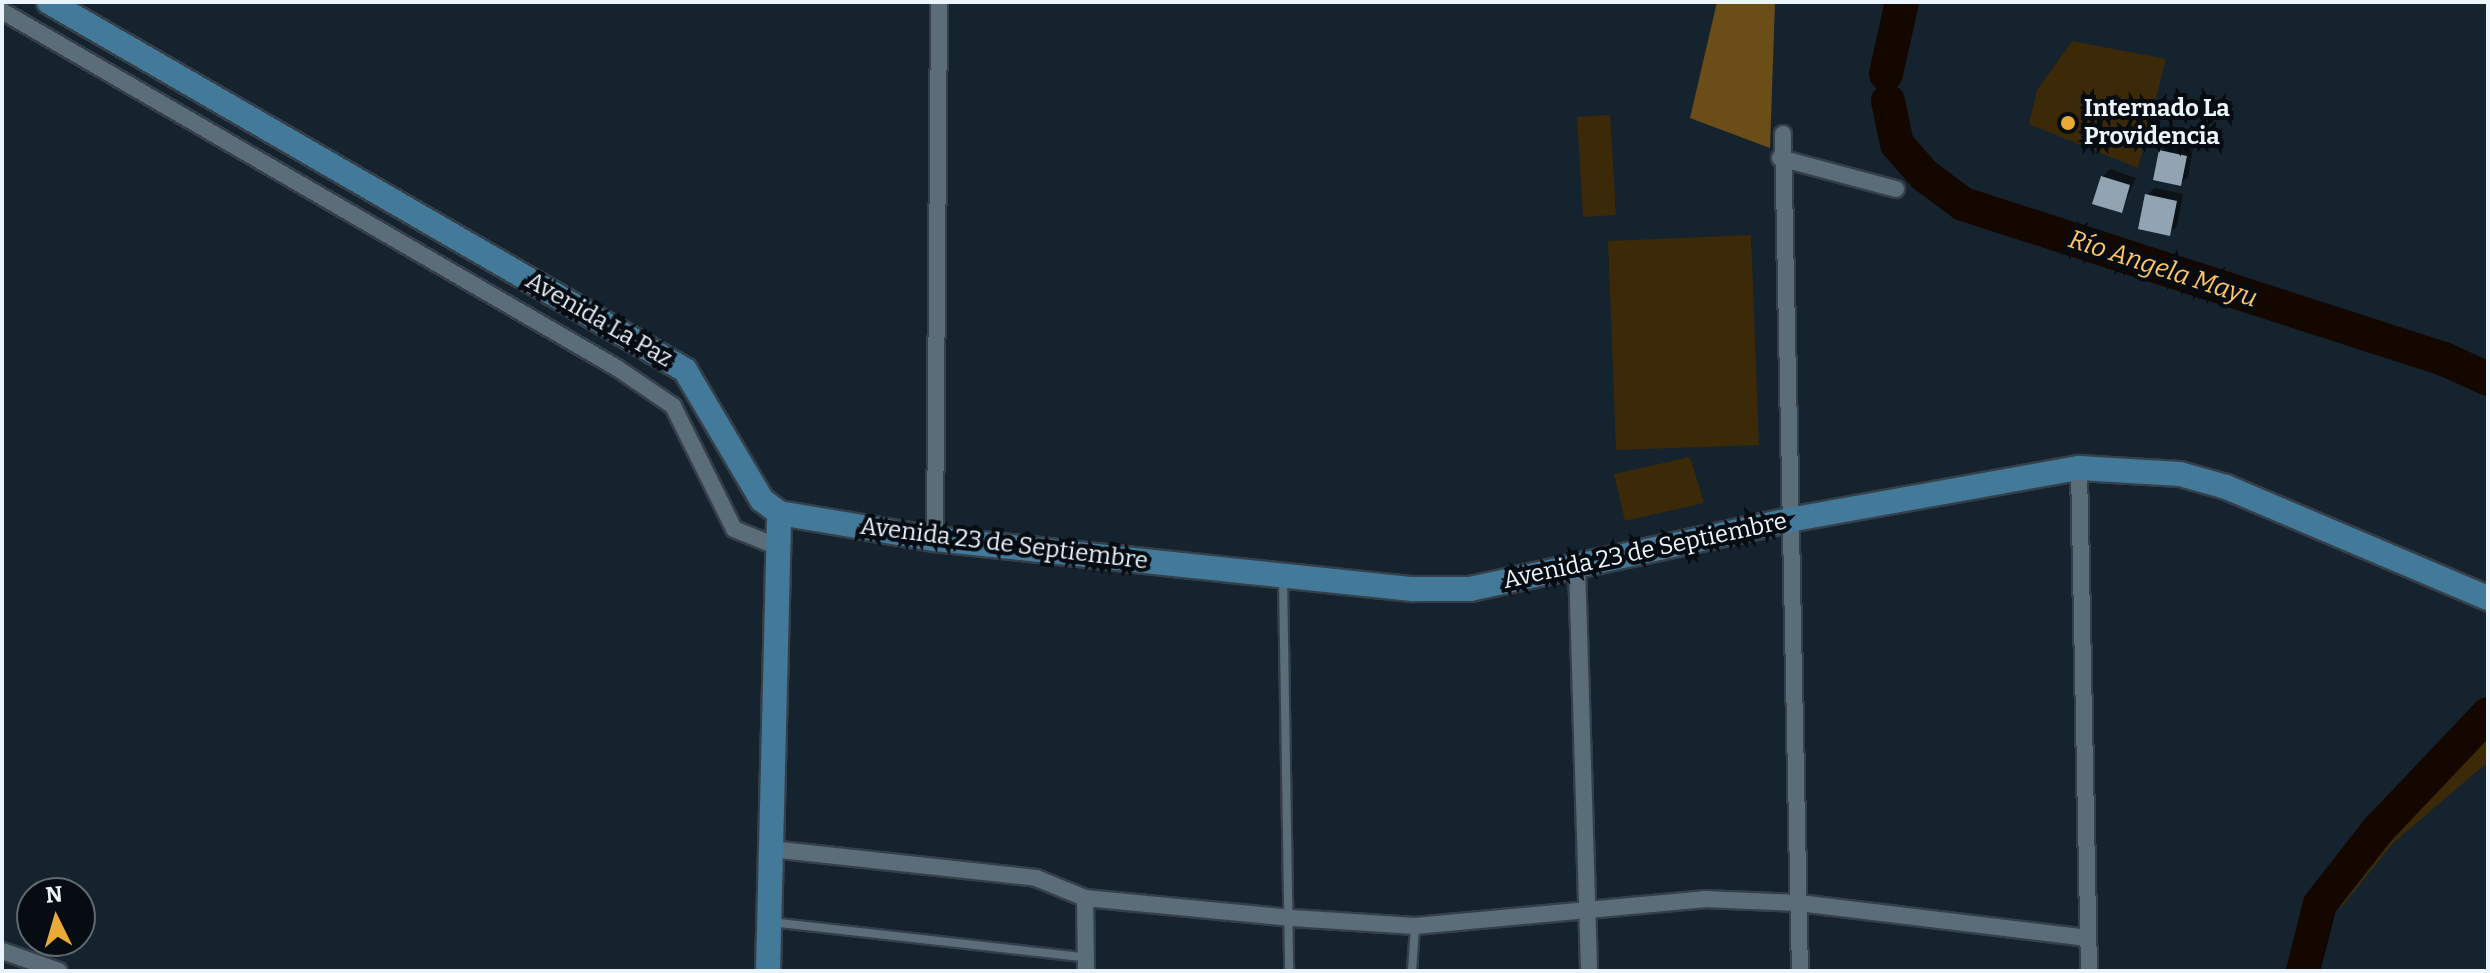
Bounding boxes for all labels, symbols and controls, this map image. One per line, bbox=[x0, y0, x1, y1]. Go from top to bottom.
place label: Internado La Providencia bbox=[2084, 95, 2230, 151]
marker: Internado La Providencia bbox=[2059, 114, 2077, 132]
water label: Río Angela Mayu bbox=[2065, 224, 2261, 314]
street label: Avenida La Paz bbox=[521, 266, 677, 374]
street label: Avenida 23 de Septiembre bbox=[1500, 507, 1790, 595]
street label: Avenida 23 de Septiembre bbox=[859, 512, 1149, 576]
north arrow bbox=[16, 877, 96, 957]
text: N bbox=[44, 880, 64, 909]

